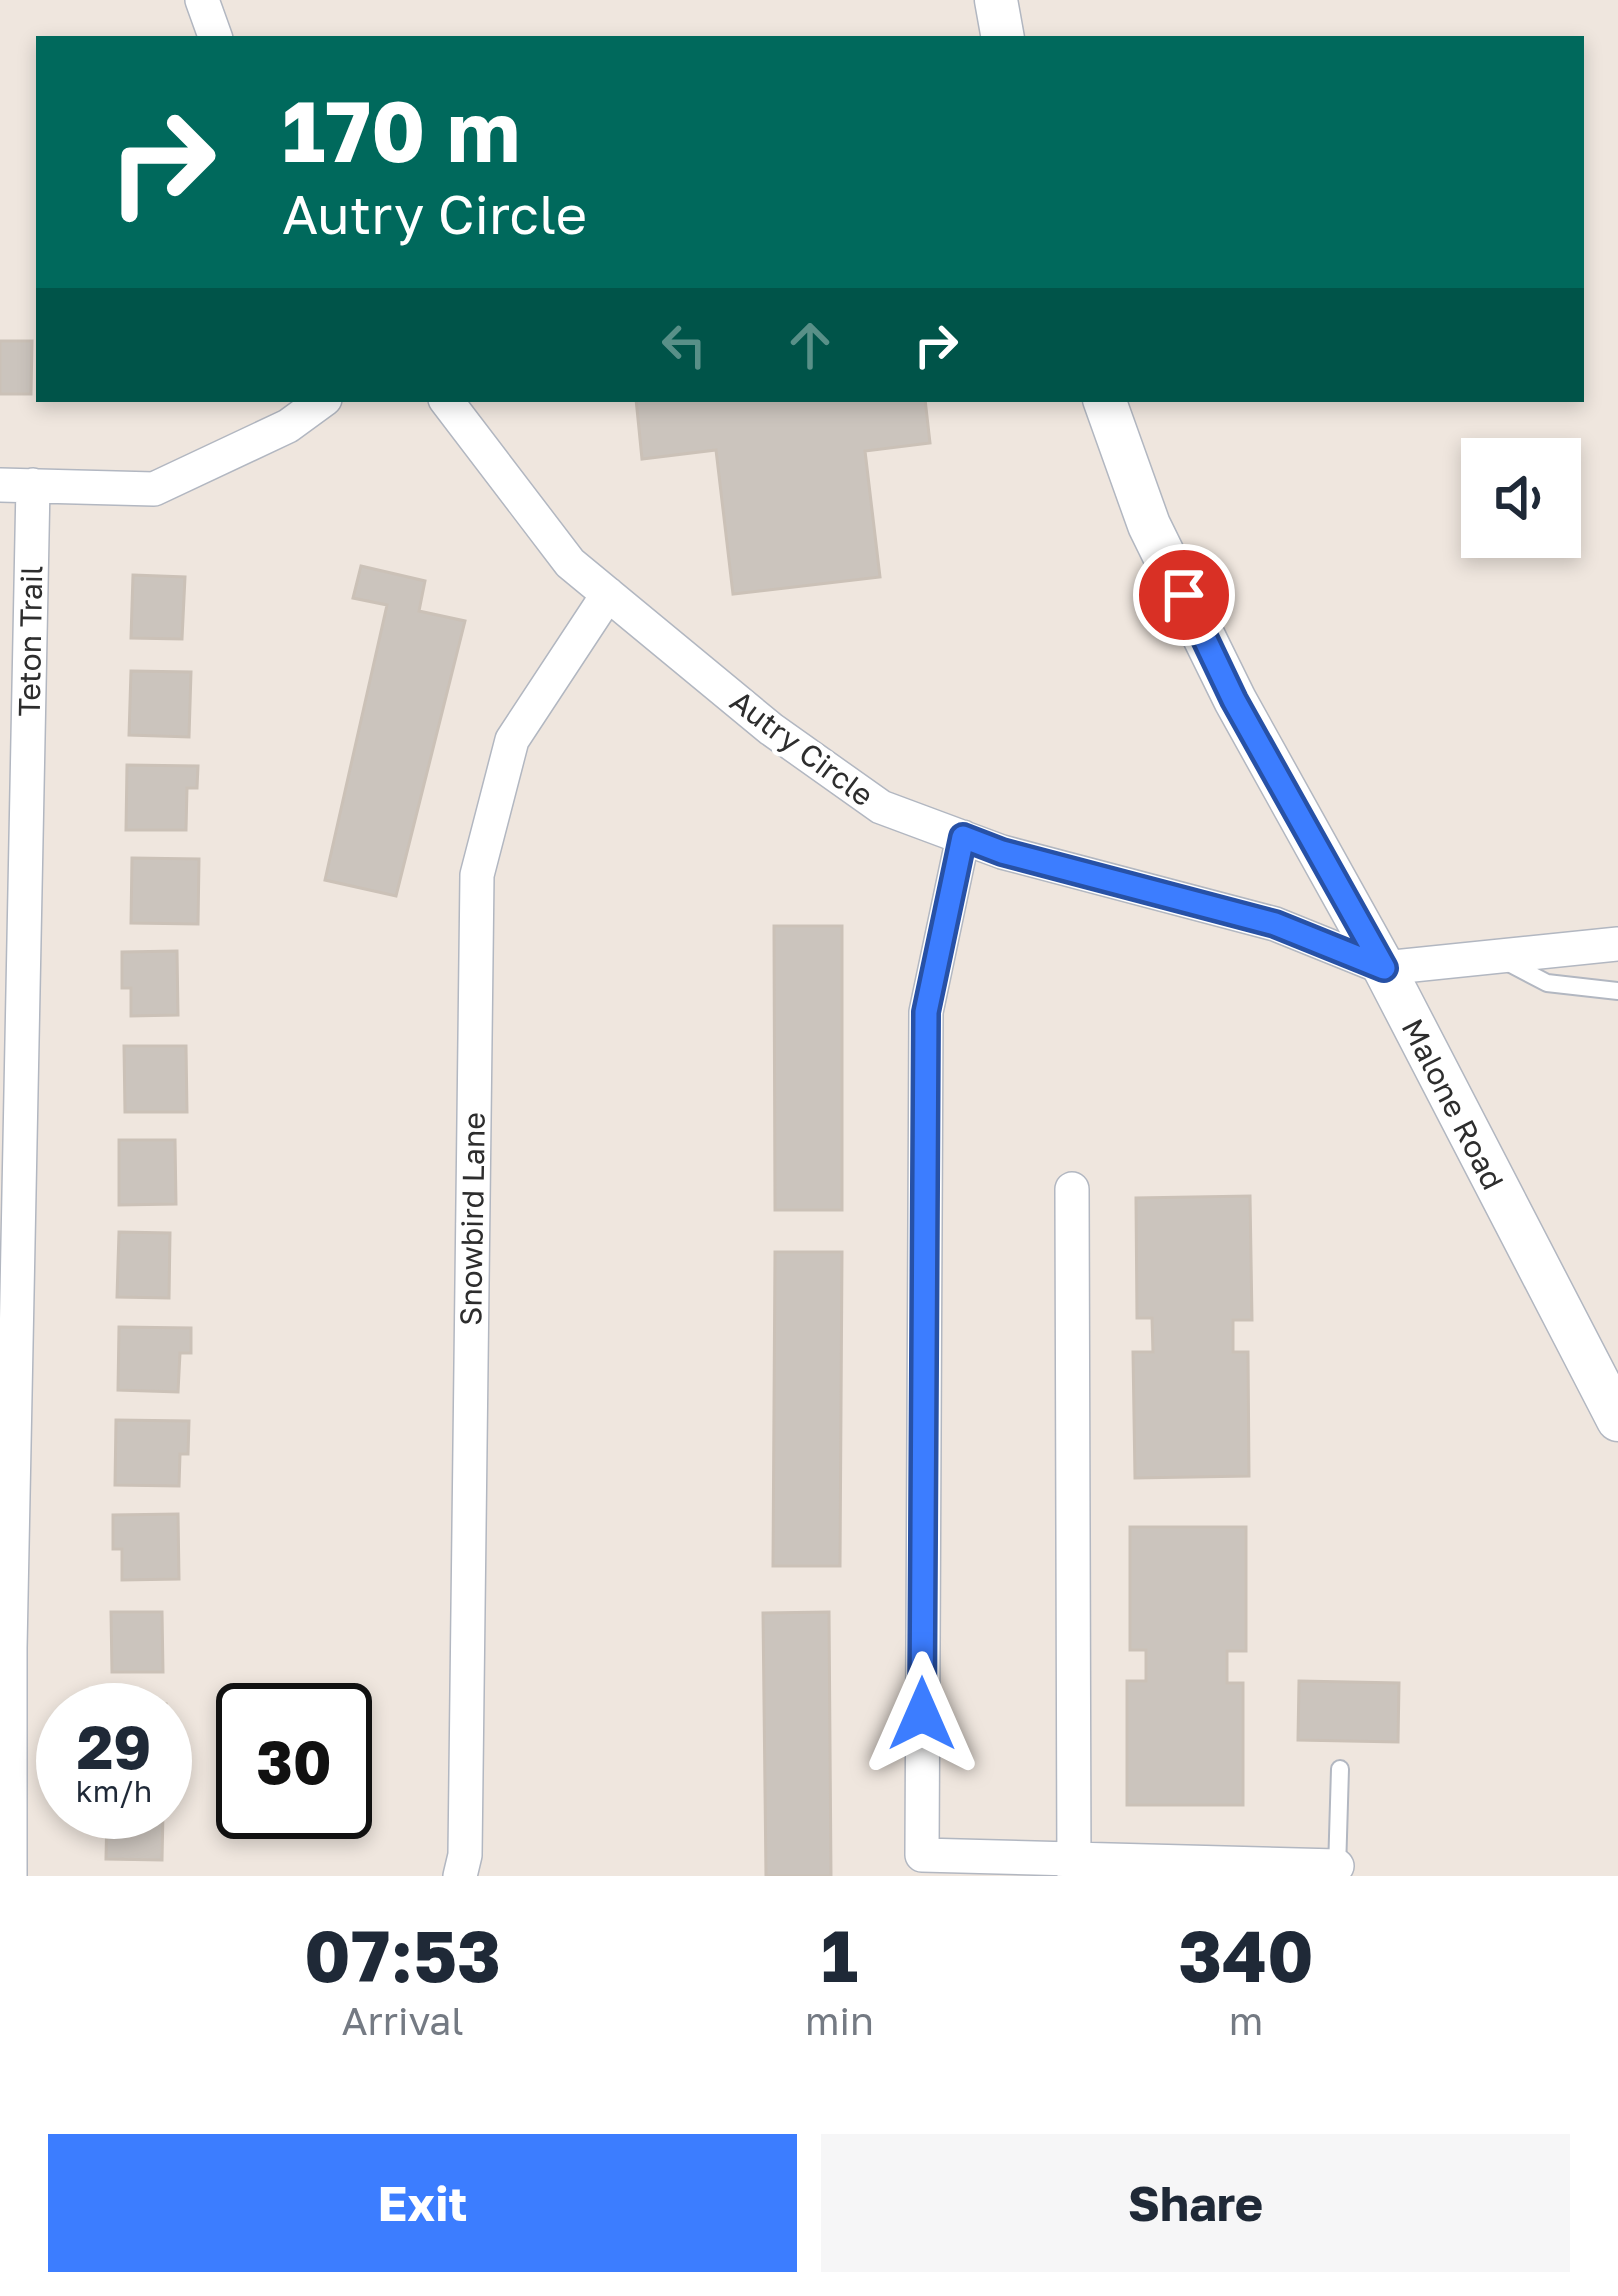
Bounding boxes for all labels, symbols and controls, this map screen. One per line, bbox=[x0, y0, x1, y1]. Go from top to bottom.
text: 170 m bbox=[282, 80, 520, 180]
icon: right bbox=[84, 84, 240, 240]
text: Autry Circle bbox=[282, 181, 587, 246]
icon: left bbox=[651, 312, 717, 378]
icon: ahead bbox=[777, 312, 843, 378]
icon: right bbox=[903, 312, 969, 378]
map controls bbox=[1461, 438, 1581, 558]
button: sound bbox=[1461, 438, 1581, 558]
pin bbox=[1133, 544, 1235, 646]
icon: arrive bbox=[1151, 562, 1217, 628]
street label: Teton Trail bbox=[11, 565, 49, 717]
street label: Autry Circle bbox=[724, 683, 880, 813]
street label: Malone Road bbox=[1395, 1013, 1511, 1195]
street label: Snowbird Lane bbox=[452, 1112, 492, 1326]
position arrow bbox=[859, 1651, 985, 1777]
speed limit sign: 30 bbox=[216, 1683, 372, 1839]
text: 29 bbox=[77, 1710, 151, 1782]
text: km/h bbox=[76, 1773, 152, 1809]
text: 07:53 bbox=[304, 1911, 501, 1998]
text: 1 bbox=[821, 1911, 858, 1998]
text: 340 bbox=[1178, 1911, 1314, 1998]
text: Arrival bbox=[341, 1997, 464, 2044]
text: min bbox=[805, 1997, 874, 2044]
text: m bbox=[1229, 1997, 1263, 2044]
button: Exit bbox=[48, 2134, 797, 2272]
button: Share bbox=[821, 2134, 1570, 2272]

